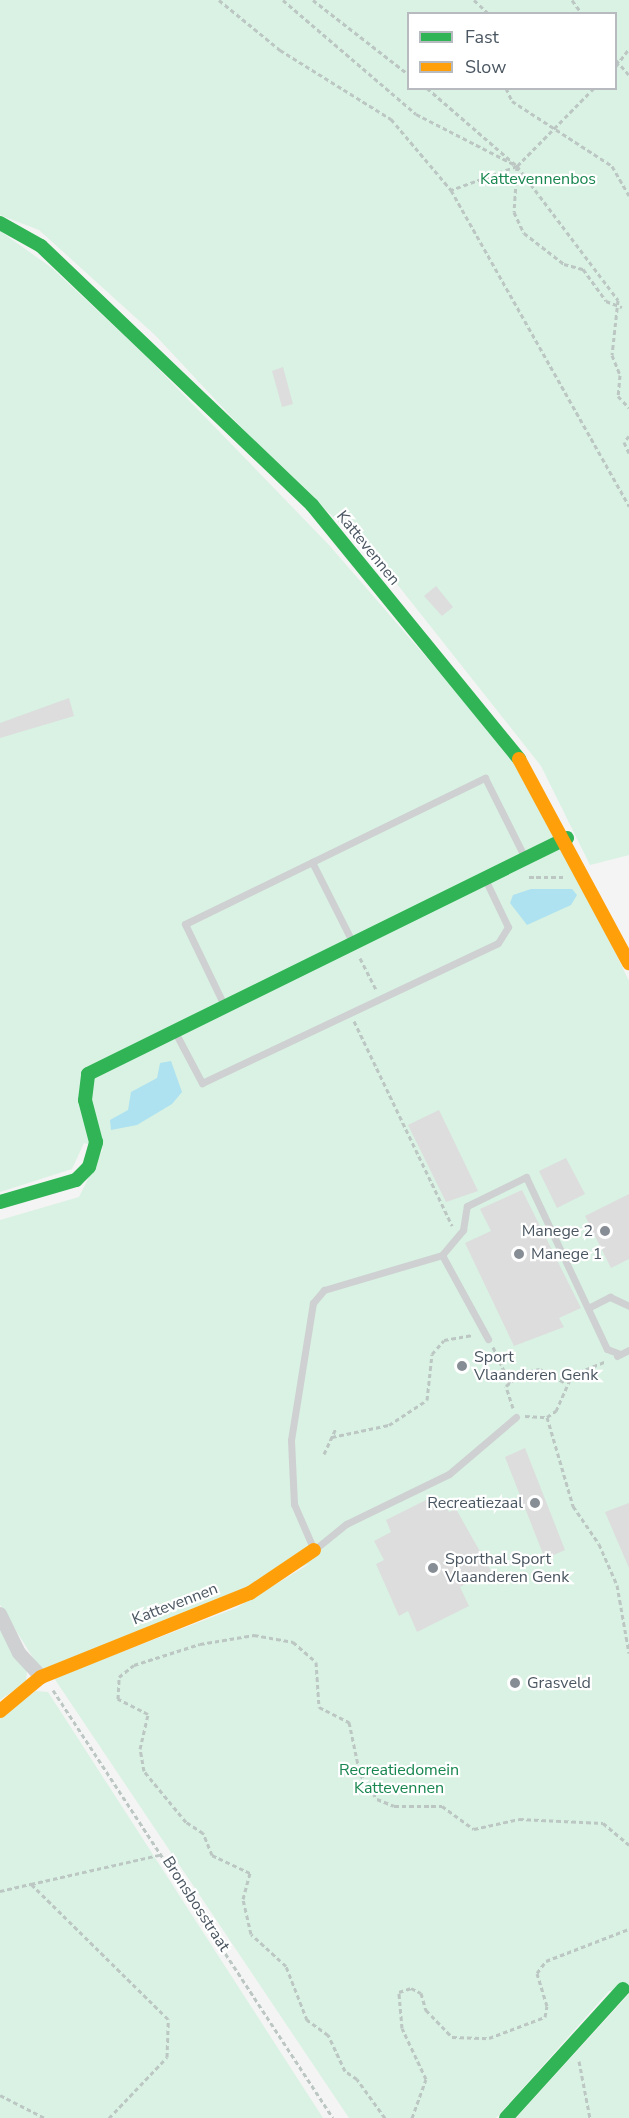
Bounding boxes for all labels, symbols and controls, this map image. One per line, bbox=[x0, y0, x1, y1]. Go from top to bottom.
legend bbox=[407, 12, 617, 90]
text: Fast bbox=[465, 25, 499, 49]
text: Slow bbox=[465, 55, 506, 79]
park label: Kattevennenbos bbox=[480, 169, 596, 189]
street label: Kattevennen bbox=[332, 507, 404, 589]
place label: Manege 2 bbox=[522, 1221, 593, 1241]
marker: Manege 2 bbox=[598, 1224, 612, 1238]
place label: Manege 1 bbox=[531, 1244, 602, 1264]
marker: Manege 1 bbox=[512, 1247, 526, 1261]
place label: Sport Vlaanderen Genk bbox=[474, 1347, 598, 1385]
marker: Sport Vlaanderen Genk bbox=[455, 1359, 469, 1373]
place label: Recreatiezaal bbox=[427, 1493, 523, 1513]
marker: Recreatiezaal bbox=[528, 1496, 542, 1510]
place label: Sporthal Sport Vlaanderen Genk bbox=[445, 1549, 569, 1587]
marker: Sporthal Sport Vlaanderen Genk bbox=[426, 1561, 440, 1575]
street label: Kattevennen bbox=[129, 1579, 221, 1629]
place label: Grasveld bbox=[527, 1673, 591, 1693]
marker: Grasveld bbox=[508, 1676, 522, 1690]
park label: Recreatiedomein Kattevennen bbox=[339, 1760, 459, 1798]
street label: Bronsbosstraat bbox=[158, 1853, 234, 1955]

